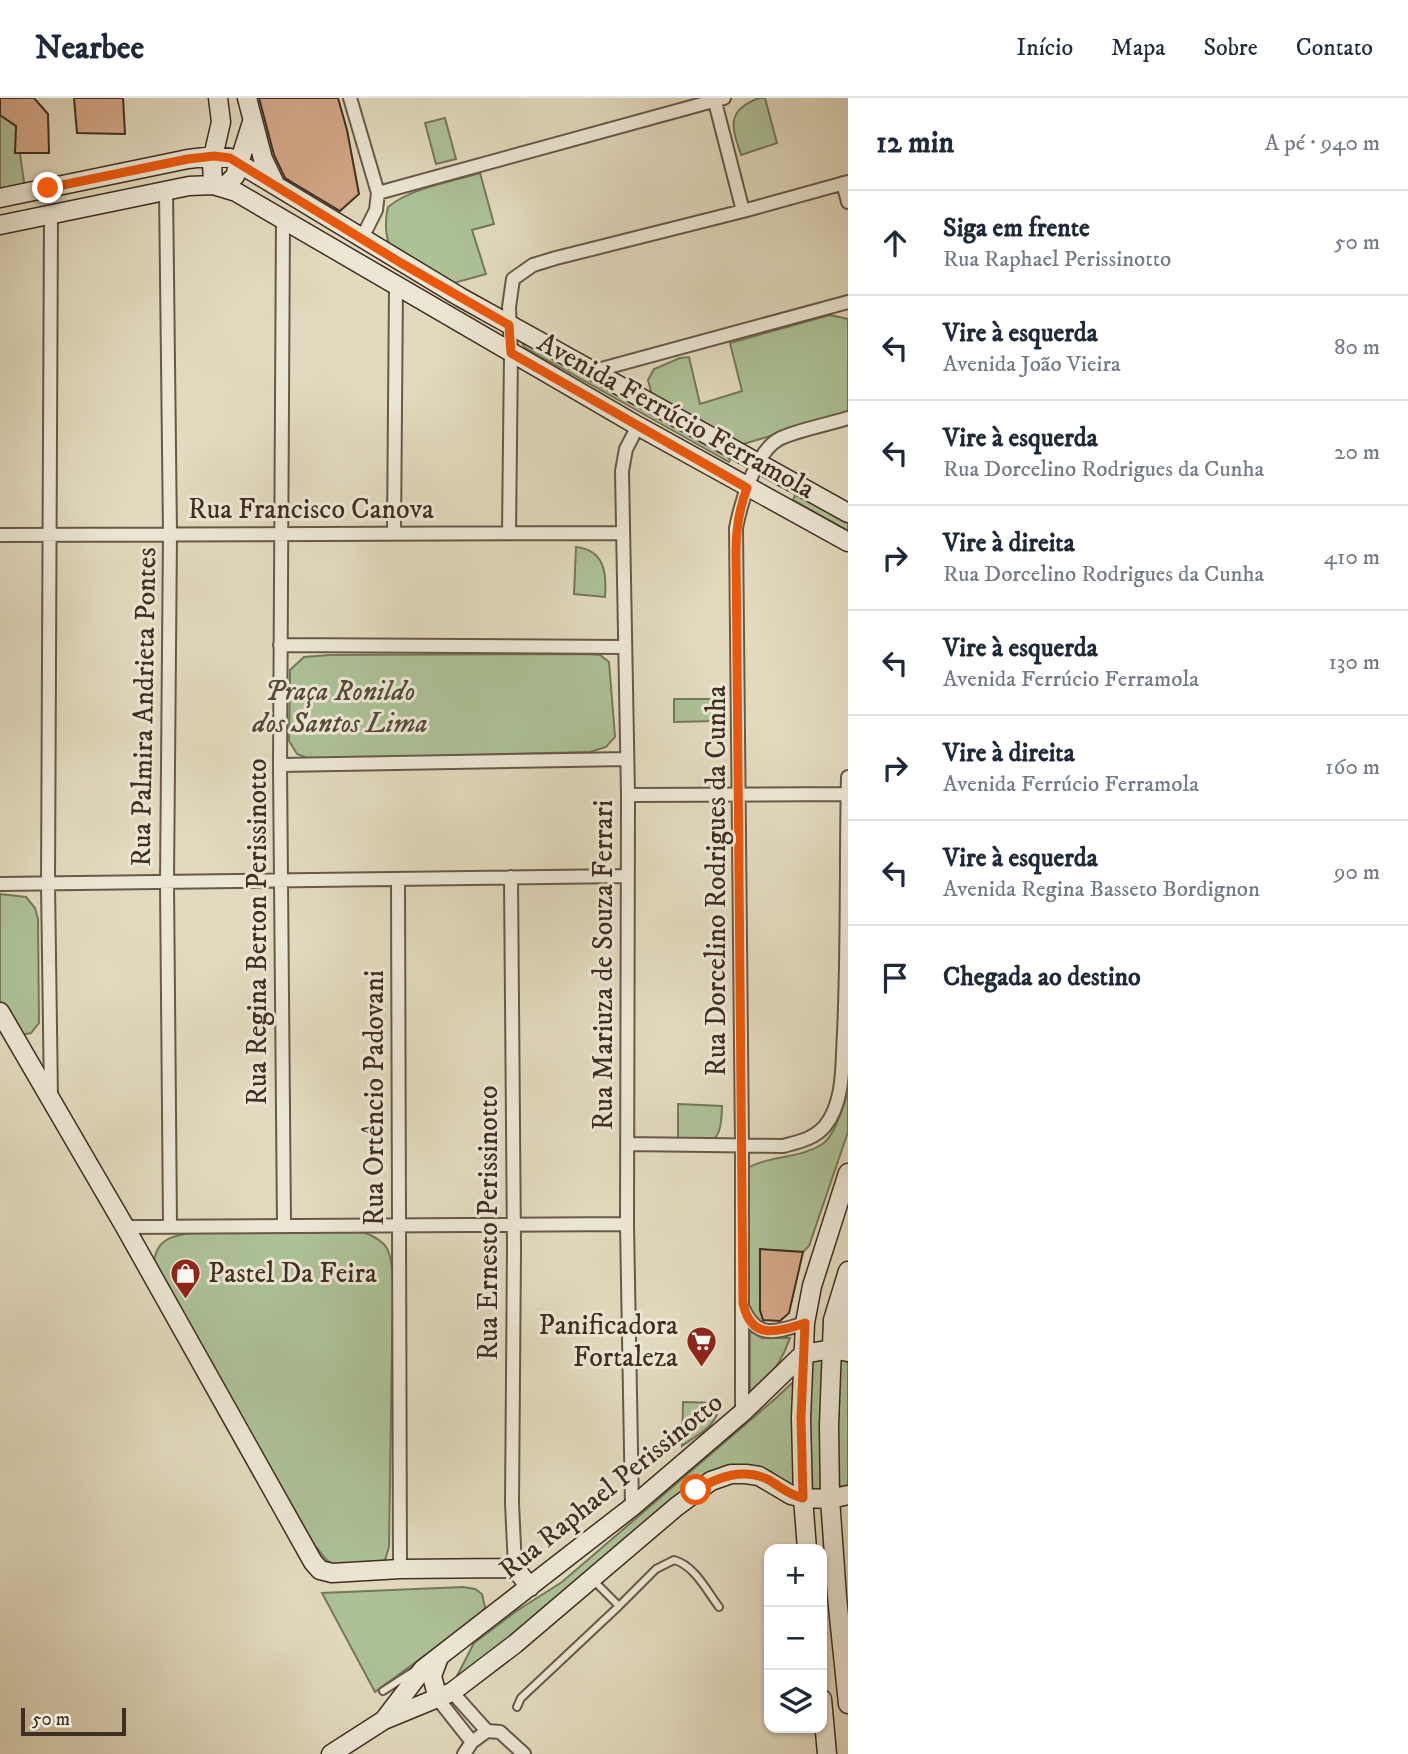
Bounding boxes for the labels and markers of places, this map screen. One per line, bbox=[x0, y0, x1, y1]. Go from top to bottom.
shop icon: Pastel Da Feira bbox=[168, 1256, 202, 1300]
place label: Pastel Da Feira bbox=[208, 1256, 377, 1291]
place label: Panificadora Fortaleza bbox=[538, 1308, 678, 1375]
supermarket icon: Panificadora Fortaleza bbox=[684, 1324, 718, 1368]

